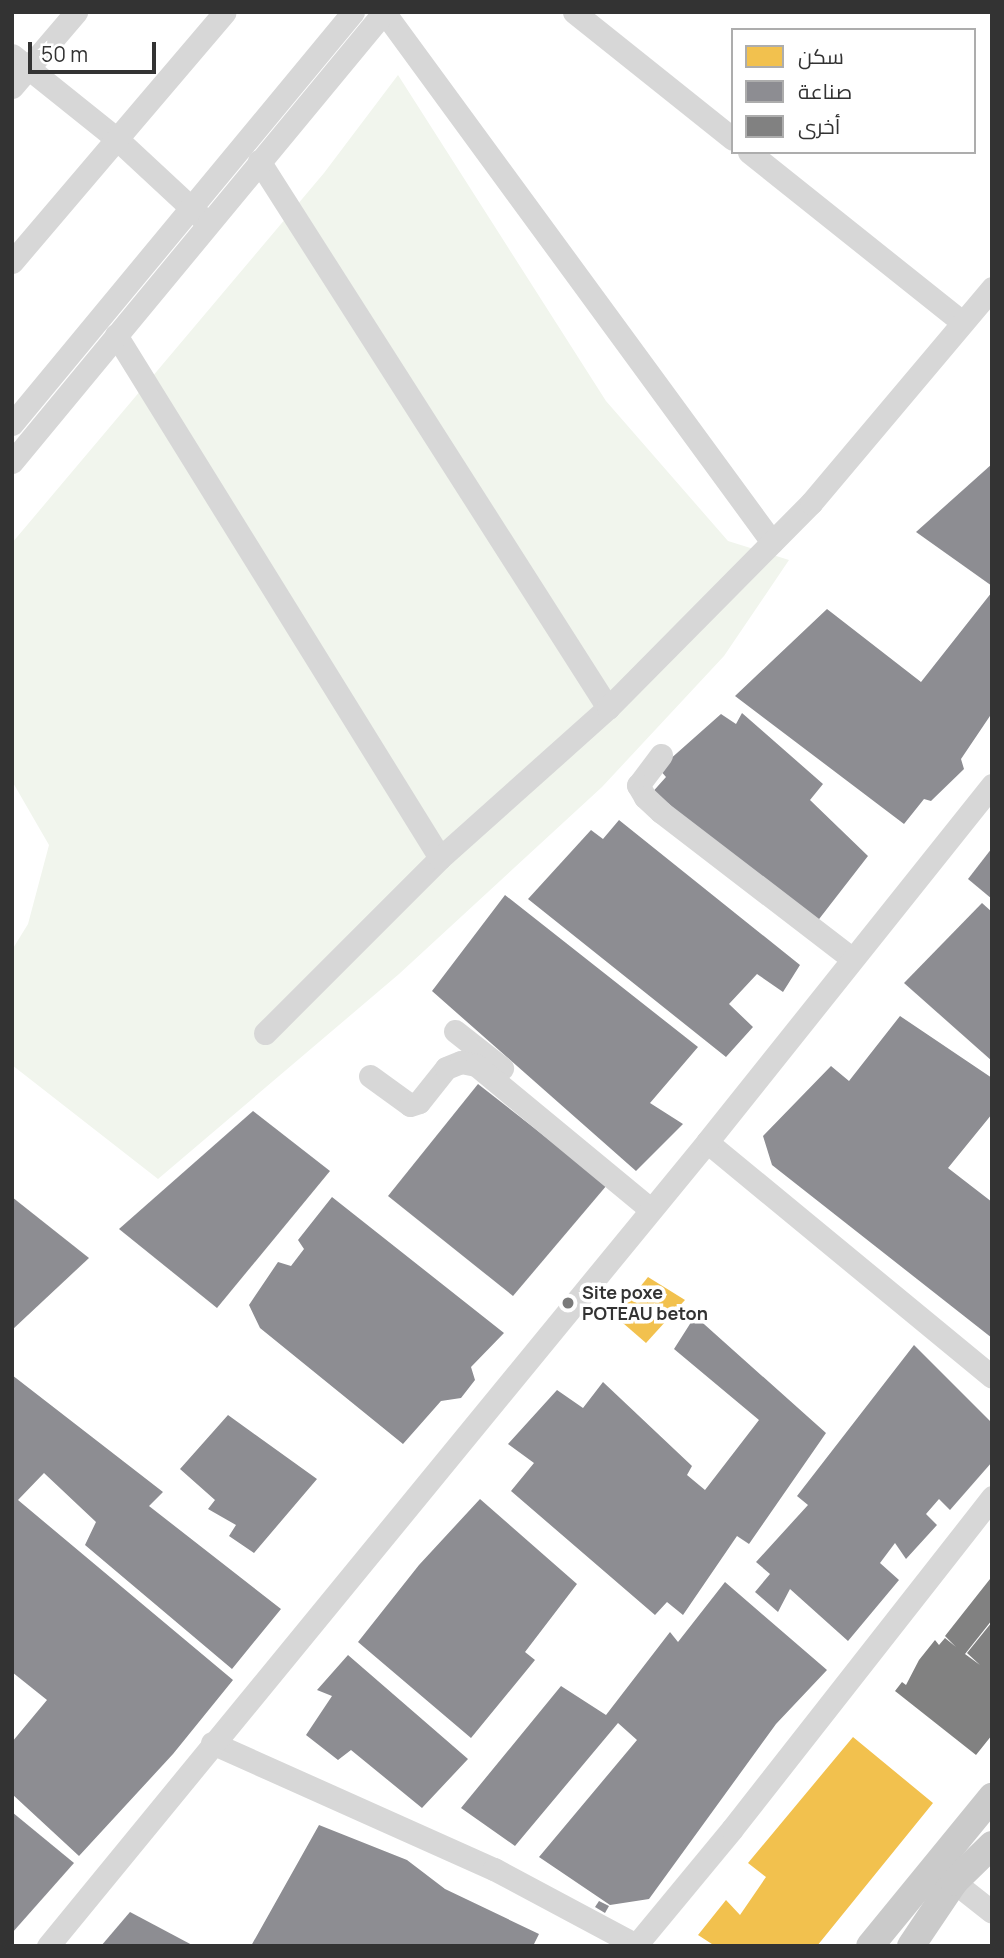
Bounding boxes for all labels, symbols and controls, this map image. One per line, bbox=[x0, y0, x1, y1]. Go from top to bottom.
scale bar bbox=[32, 28, 159, 72]
legend bbox=[731, 28, 976, 154]
text: 50 m bbox=[41, 40, 88, 68]
text: سكن bbox=[798, 42, 844, 70]
text: صناعة bbox=[798, 77, 852, 105]
text: أخرى bbox=[798, 112, 840, 140]
place label: Site poxe POTEAU beton bbox=[582, 1282, 708, 1324]
marker: Site poxe POTEAU beton bbox=[560, 1295, 576, 1311]

